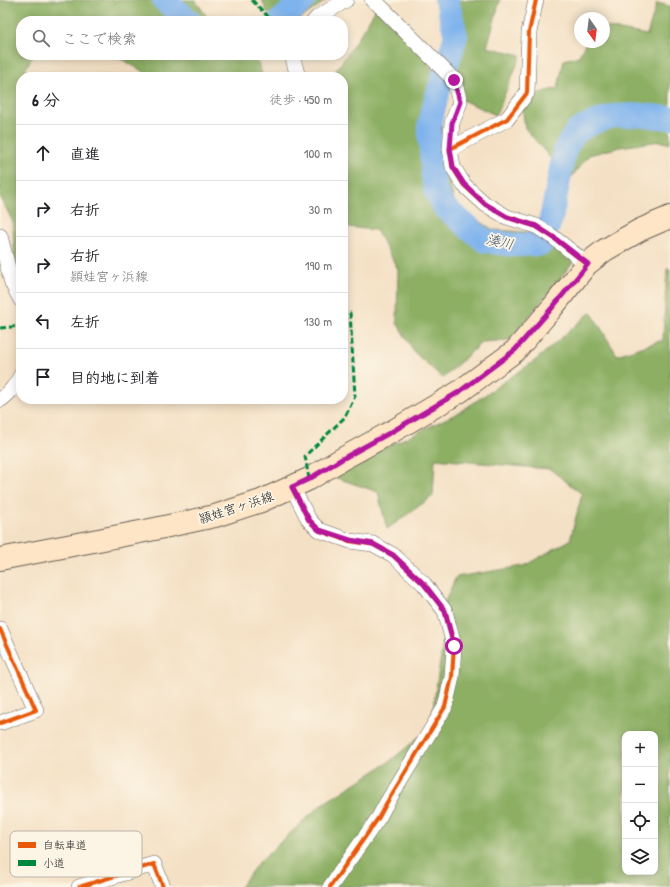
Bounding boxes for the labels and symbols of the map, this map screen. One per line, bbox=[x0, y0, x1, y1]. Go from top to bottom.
north arrow bbox=[574, 12, 610, 48]
route end bbox=[445, 71, 463, 89]
water label: 湊川 bbox=[484, 229, 516, 253]
street label: 頴娃宮ヶ浜線 bbox=[196, 486, 277, 528]
route start bbox=[445, 637, 463, 655]
legend bbox=[10, 831, 142, 877]
text: 自転車道 bbox=[43, 838, 87, 852]
text: 小道 bbox=[43, 856, 65, 870]

